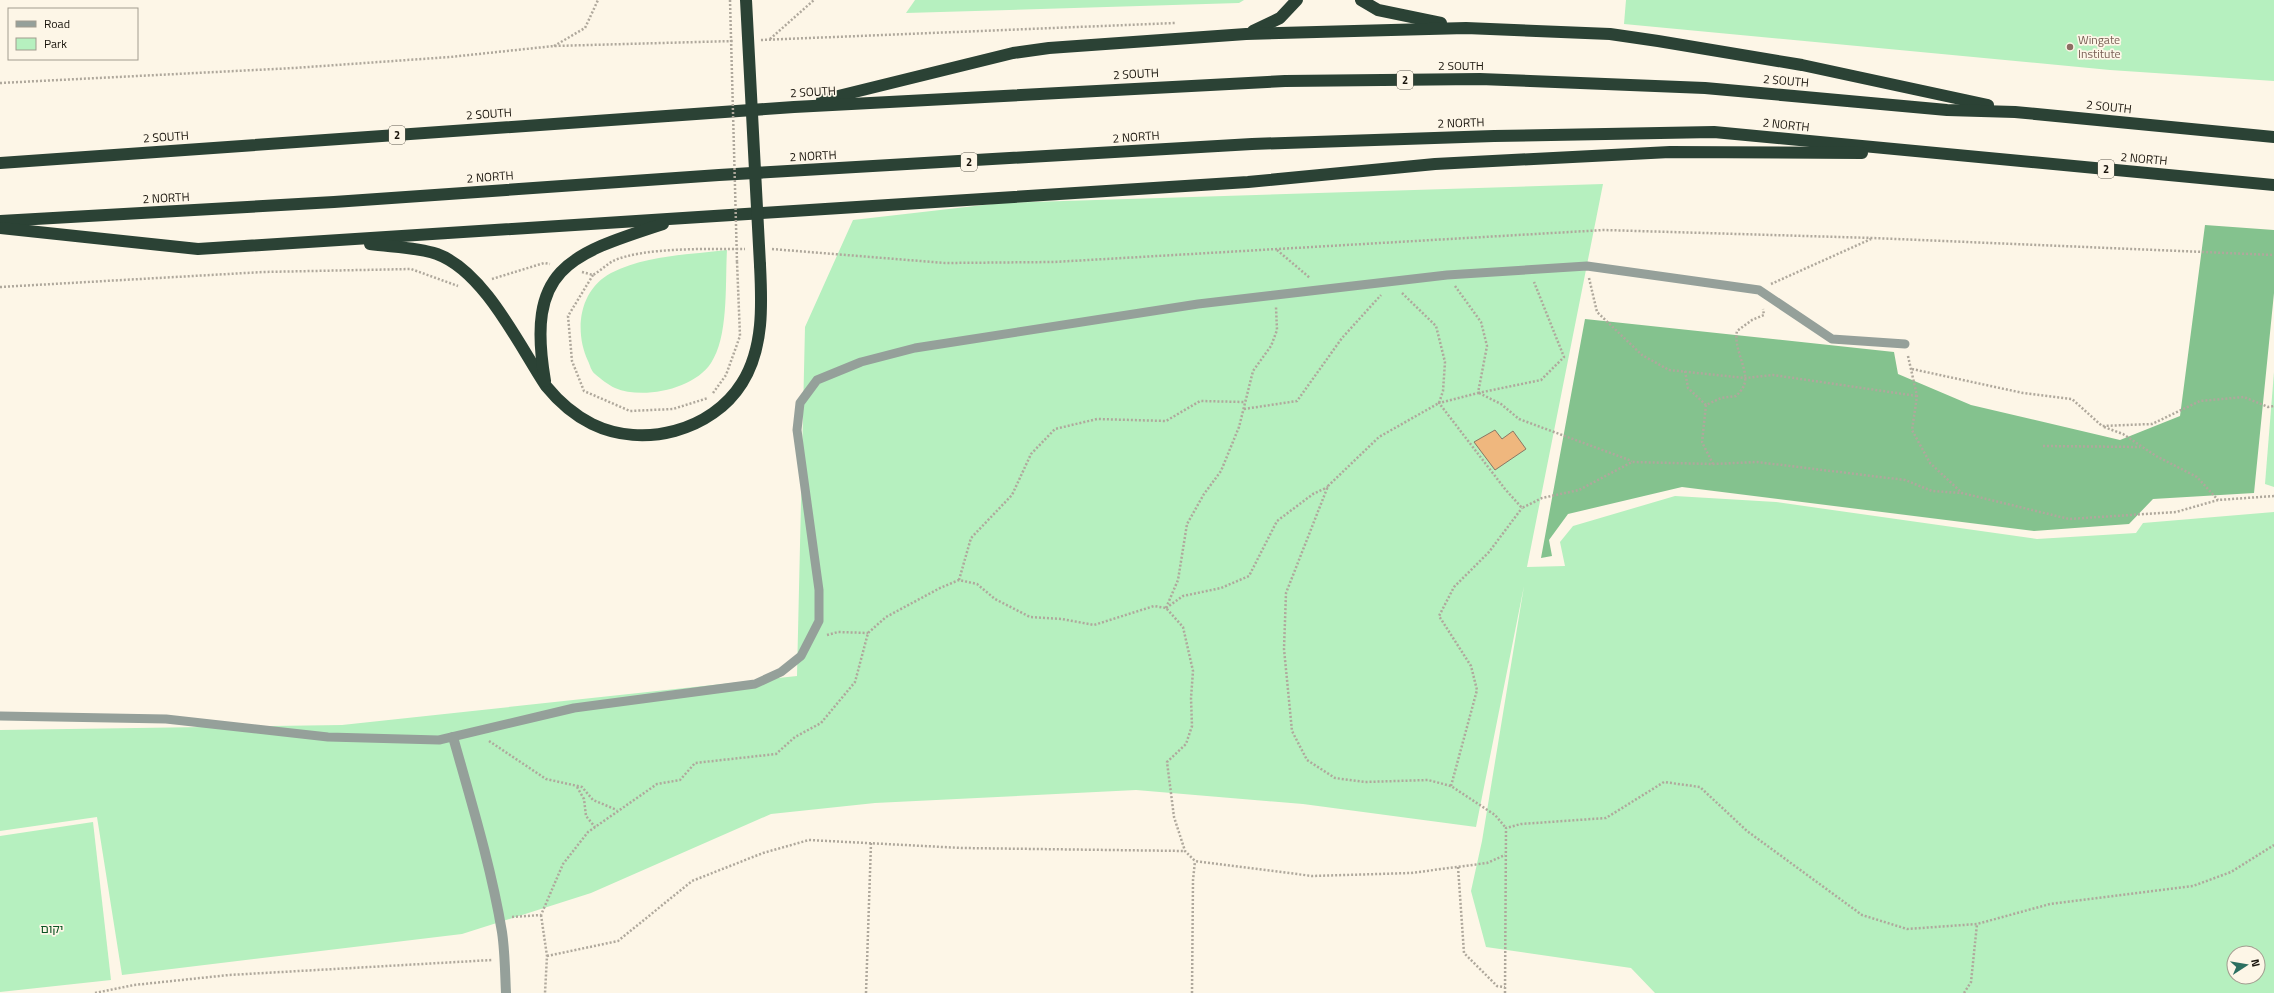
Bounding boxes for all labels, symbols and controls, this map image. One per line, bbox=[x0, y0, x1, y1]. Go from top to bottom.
legend bbox=[8, 8, 138, 60]
text: Road bbox=[44, 14, 70, 33]
place label: Wingate Institute bbox=[2078, 30, 2121, 63]
text: Park bbox=[44, 34, 67, 53]
marker: Wingate Institute bbox=[2065, 42, 2075, 52]
street label: 2 SOUTH bbox=[1438, 56, 1484, 75]
street label: 2 SOUTH bbox=[1113, 63, 1159, 84]
street label: 2 SOUTH bbox=[1762, 69, 1810, 92]
road number: 2 bbox=[1397, 71, 1413, 89]
street label: 2 SOUTH bbox=[790, 81, 836, 102]
street label: 2 SOUTH bbox=[2085, 95, 2133, 118]
street label: 2 SOUTH bbox=[465, 102, 513, 125]
street label: 2 NORTH bbox=[1437, 112, 1485, 133]
street label: 2 NORTH bbox=[1762, 113, 1810, 136]
street label: 2 SOUTH bbox=[142, 125, 190, 148]
street label: 2 NORTH bbox=[1112, 125, 1160, 148]
road number: 2 bbox=[389, 126, 405, 144]
street label: 2 NORTH bbox=[789, 145, 837, 166]
street label: 2 NORTH bbox=[2120, 147, 2168, 170]
road number: 2 bbox=[961, 153, 977, 171]
road number: 2 bbox=[2098, 160, 2114, 178]
street label: 2 NORTH bbox=[466, 165, 514, 188]
street label: 2 NORTH bbox=[142, 187, 190, 208]
park label: יקום bbox=[41, 919, 63, 938]
north arrow bbox=[2226, 945, 2266, 985]
text: N bbox=[2247, 958, 2264, 968]

